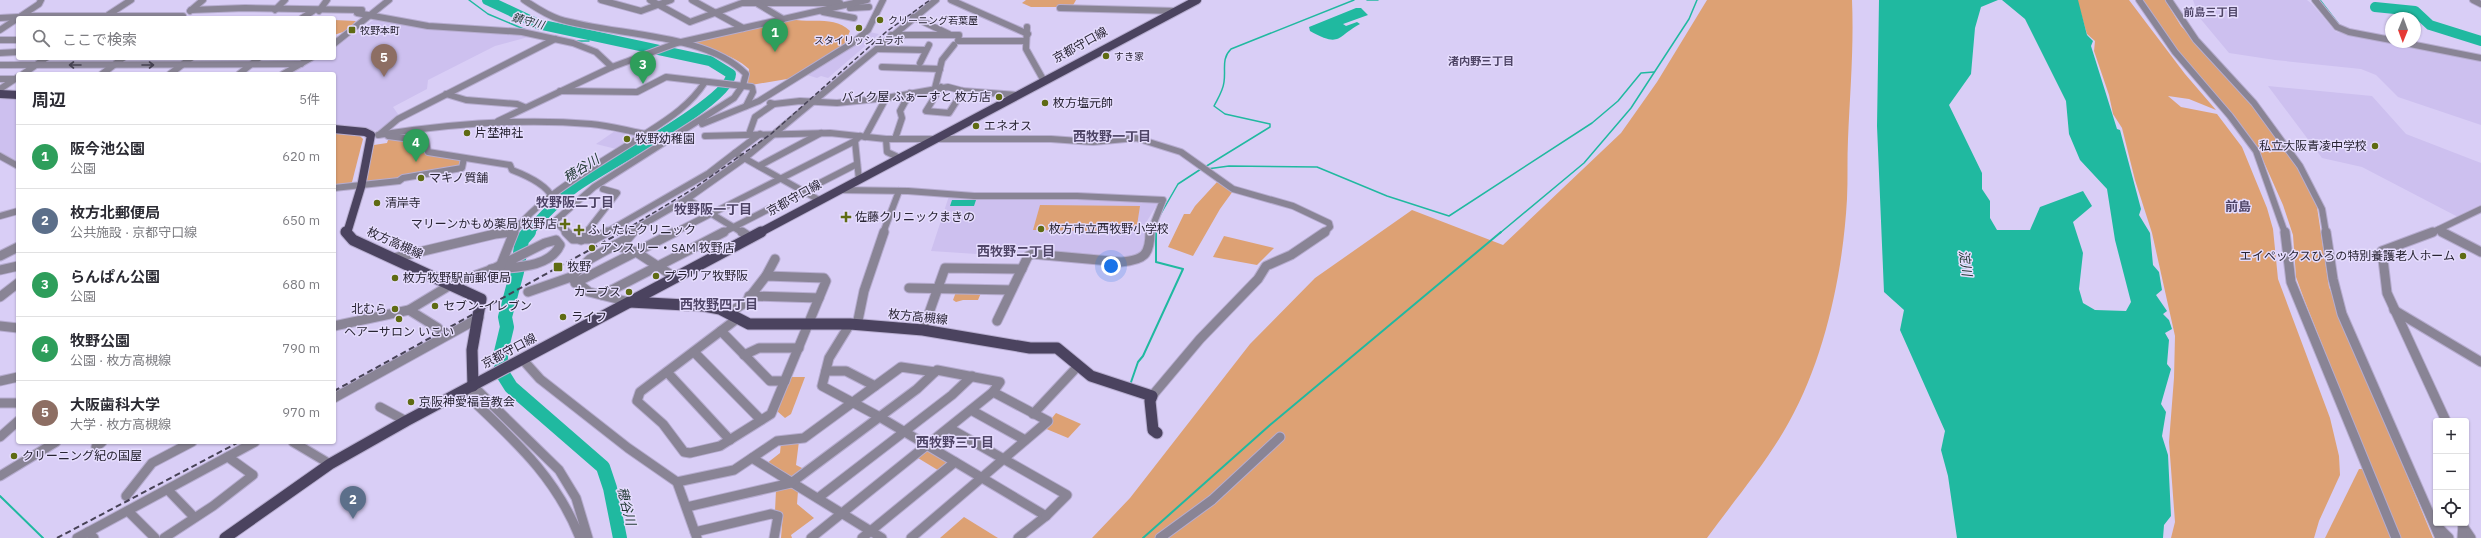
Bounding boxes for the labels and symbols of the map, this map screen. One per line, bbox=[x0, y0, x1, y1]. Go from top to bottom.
district label: 前島三丁目 bbox=[2184, 5, 2239, 19]
water label: 鎮守川 bbox=[510, 10, 547, 32]
north arrow bbox=[2385, 12, 2421, 48]
place label: クリーニング若葉屋 bbox=[888, 14, 978, 27]
marker: クリーニング若葉屋 bbox=[875, 15, 885, 25]
pin: 1 bbox=[762, 19, 788, 52]
marker: スタイリッシュラボ bbox=[854, 23, 864, 33]
street label: 京都守口線 bbox=[1050, 23, 1110, 66]
place label: 牧野本町 bbox=[360, 24, 400, 37]
marker: 牧野本町 bbox=[347, 25, 357, 35]
place label: スタイリッシュラボ bbox=[814, 34, 904, 47]
pin: 5 bbox=[371, 44, 397, 77]
place label: すき家 bbox=[1114, 50, 1144, 63]
pin: 3 bbox=[630, 51, 656, 84]
marker: すき家 bbox=[1101, 51, 1111, 61]
district label: 渚内野三丁目 bbox=[1448, 54, 1514, 68]
one-way arrow bbox=[69, 61, 82, 69]
one-way arrow bbox=[141, 61, 154, 69]
place label: バイク屋 ふぁーすと 枚方店 bbox=[842, 89, 991, 104]
marker: バイク屋 ふぁーすと 枚方店 bbox=[994, 92, 1004, 102]
place label: 枚方塩元帥 bbox=[1053, 95, 1113, 110]
marker: 枚方塩元帥 bbox=[1040, 98, 1050, 108]
place label: エネオス bbox=[984, 118, 1032, 133]
marker: エネオス bbox=[971, 121, 981, 131]
place label: 片埜神社 bbox=[475, 125, 523, 140]
marker: 片埜神社 bbox=[462, 128, 472, 138]
district label: 西牧野一丁目 bbox=[1073, 128, 1151, 145]
pin: 4 bbox=[403, 129, 429, 162]
place label: 牧野幼稚園 bbox=[635, 131, 695, 146]
marker: 牧野幼稚園 bbox=[622, 134, 632, 144]
place label: 私立大阪青凌中学校 bbox=[2259, 138, 2367, 153]
marker: 私立大阪青凌中学校 bbox=[2370, 141, 2380, 151]
water label: 穂谷川 bbox=[560, 150, 604, 186]
place label: マキノ質舗 bbox=[429, 170, 488, 185]
marker: マキノ質舗 bbox=[416, 173, 426, 183]
street label: 京都守口線 bbox=[764, 176, 824, 219]
district label: 牧野阪二丁目 bbox=[536, 194, 614, 211]
place label: 清岸寺 bbox=[385, 195, 421, 210]
marker: 清岸寺 bbox=[372, 198, 382, 208]
district label: 前島 bbox=[2225, 198, 2251, 215]
district label: 牧野阪一丁目 bbox=[674, 201, 752, 218]
place label: 佐藤クリニックまきの bbox=[855, 209, 975, 224]
marker: 佐藤クリニックまきの bbox=[840, 211, 852, 223]
place label: マリーンかもめ薬局 牧野店 bbox=[411, 216, 557, 231]
marker: マリーンかもめ薬局 牧野店 bbox=[560, 219, 570, 229]
place label: 枚方市立西牧野小学校 bbox=[1049, 221, 1169, 236]
place label: ふしたにクリニック bbox=[588, 222, 696, 237]
street label: 枚方高槻線 bbox=[365, 223, 426, 262]
marker: ふしたにクリニック bbox=[573, 224, 585, 236]
marker: 枚方市立西牧野小学校 bbox=[1036, 224, 1046, 234]
place label: アンスリー・SAM 牧野店 bbox=[600, 240, 735, 255]
marker: アンスリー・SAM 牧野店 bbox=[587, 243, 597, 253]
district label: 西牧野二丁目 bbox=[977, 243, 1055, 260]
place label: エイぺックスひろの特別養護老人ホーム bbox=[2240, 248, 2455, 263]
water label: 淀川 bbox=[1955, 249, 1976, 279]
marker: エイぺックスひろの特別養護老人ホーム bbox=[2458, 251, 2468, 261]
your location bbox=[1101, 256, 1121, 276]
place label: 牧野 bbox=[567, 259, 591, 274]
marker: 牧野 bbox=[552, 261, 564, 273]
place label: プラリア牧野阪 bbox=[664, 268, 748, 283]
place label: 枚方牧野駅前郵便局 bbox=[403, 270, 511, 285]
marker: プラリア牧野阪 bbox=[651, 271, 661, 281]
marker: 枚方牧野駅前郵便局 bbox=[390, 273, 400, 283]
place label: カーブス bbox=[574, 284, 621, 299]
marker: カーブス bbox=[624, 287, 634, 297]
district label: 西牧野四丁目 bbox=[680, 296, 758, 313]
place label: セブン-イレブン bbox=[443, 298, 532, 313]
place label: 北むら bbox=[351, 301, 387, 316]
marker: セブン-イレブン bbox=[430, 301, 440, 311]
marker: 北むら bbox=[390, 304, 400, 314]
street label: 枚方高槻線 bbox=[887, 306, 949, 327]
place label: ライフ bbox=[571, 309, 607, 324]
marker: ライフ bbox=[558, 312, 568, 322]
marker: ヘアーサロン いこい bbox=[394, 314, 404, 324]
place label: ヘアーサロン いこい bbox=[344, 324, 454, 339]
street label: 京都守口線 bbox=[479, 330, 539, 371]
place label: 京阪神愛福音教会 bbox=[419, 394, 515, 409]
marker: 京阪神愛福音教会 bbox=[406, 397, 416, 407]
district label: 西牧野三丁目 bbox=[916, 434, 994, 451]
place label: クリーニング紀の国屋 bbox=[22, 448, 142, 463]
marker: クリーニング紀の国屋 bbox=[9, 451, 19, 461]
water label: 穂谷川 bbox=[614, 485, 640, 529]
pin: 2 bbox=[340, 486, 366, 519]

